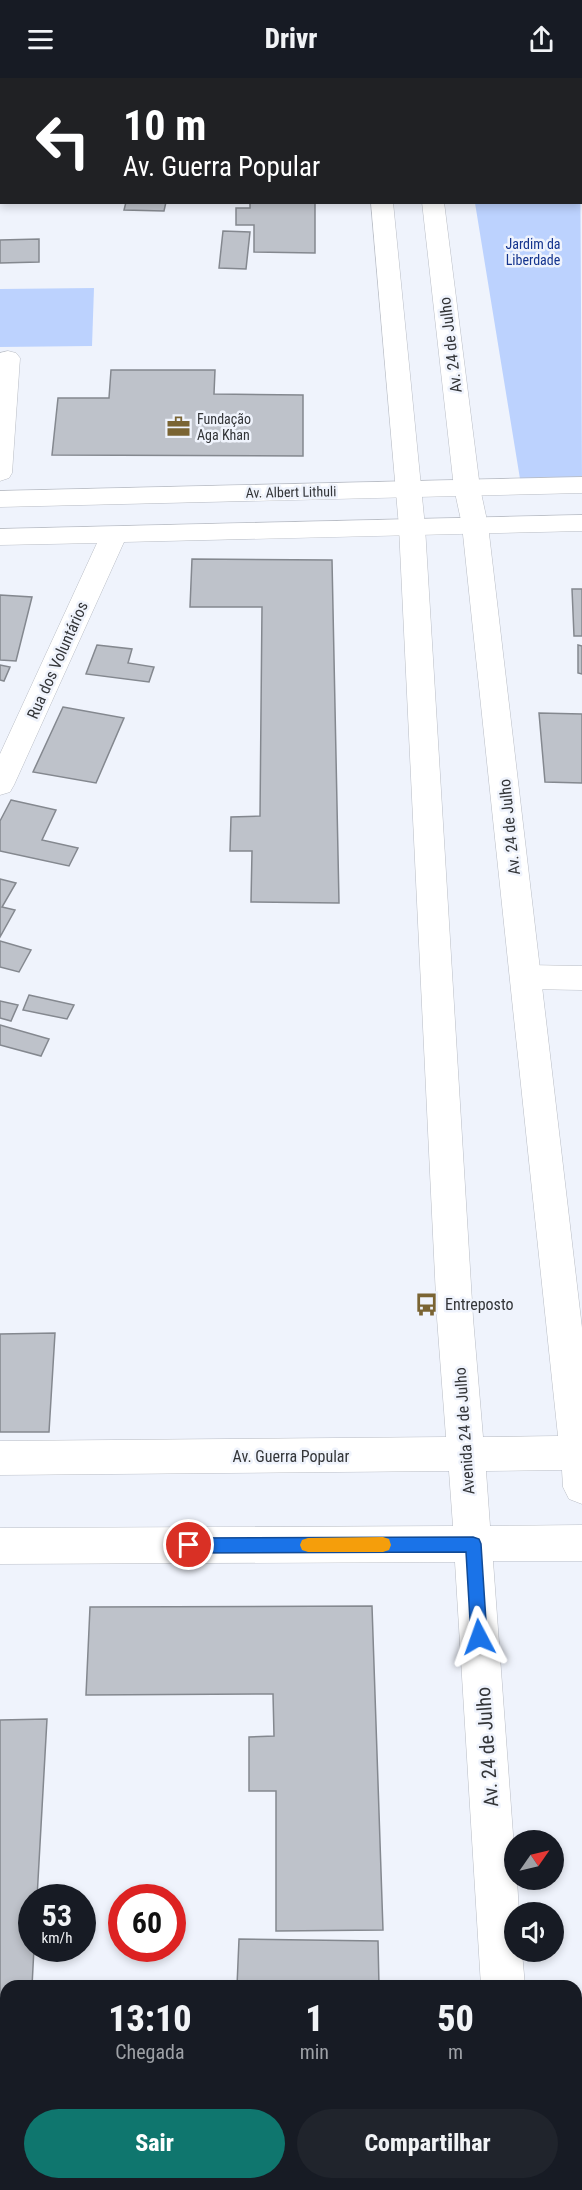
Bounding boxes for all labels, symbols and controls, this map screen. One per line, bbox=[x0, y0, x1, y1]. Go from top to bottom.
icon: menu bbox=[24, 23, 57, 56]
text: Drivr bbox=[265, 23, 317, 55]
icon: share bbox=[525, 23, 558, 56]
text: 10 m bbox=[123, 101, 206, 150]
icon: left bbox=[24, 102, 102, 180]
text: Av. Guerra Popular bbox=[123, 151, 320, 183]
park label: Jardim da Liberdade bbox=[505, 236, 561, 268]
street label: Av. 24 de Julho bbox=[435, 296, 466, 394]
place label: Fundação Aga Khan bbox=[197, 411, 251, 443]
office icon: Fundação Aga Khan bbox=[166, 414, 192, 440]
street label: Av. Albert Lithuli bbox=[246, 483, 336, 501]
street label: Rua dos Voluntários bbox=[23, 599, 92, 722]
street label: Av. 24 de Julho bbox=[495, 778, 524, 876]
bus stop icon: Entreposto bbox=[414, 1291, 440, 1317]
place label: Entreposto bbox=[445, 1295, 514, 1314]
street label: Avenida 24 de Julho bbox=[451, 1367, 478, 1495]
street label: Av. Guerra Popular bbox=[233, 1447, 350, 1466]
pin bbox=[163, 1519, 214, 1570]
icon: arrive bbox=[172, 1528, 205, 1561]
position arrow bbox=[447, 1605, 511, 1669]
street label: Av. 24 de Julho bbox=[471, 1686, 503, 1808]
north arrow bbox=[504, 1830, 564, 1890]
map controls bbox=[504, 1830, 564, 1962]
speed limit sign: 60 bbox=[108, 1884, 186, 1962]
text: 53 bbox=[42, 1898, 72, 1933]
button: sound bbox=[504, 1902, 564, 1962]
text: km/h bbox=[42, 1929, 72, 1947]
text: 13:10 bbox=[108, 1998, 192, 2040]
text: 1 bbox=[305, 1998, 324, 2040]
text: 50 bbox=[437, 1998, 474, 2040]
text: Chegada bbox=[115, 2040, 185, 2064]
text: min bbox=[300, 2040, 329, 2064]
text: m bbox=[448, 2040, 463, 2064]
button: Sair bbox=[24, 2109, 285, 2178]
button: Compartilhar bbox=[297, 2109, 558, 2178]

